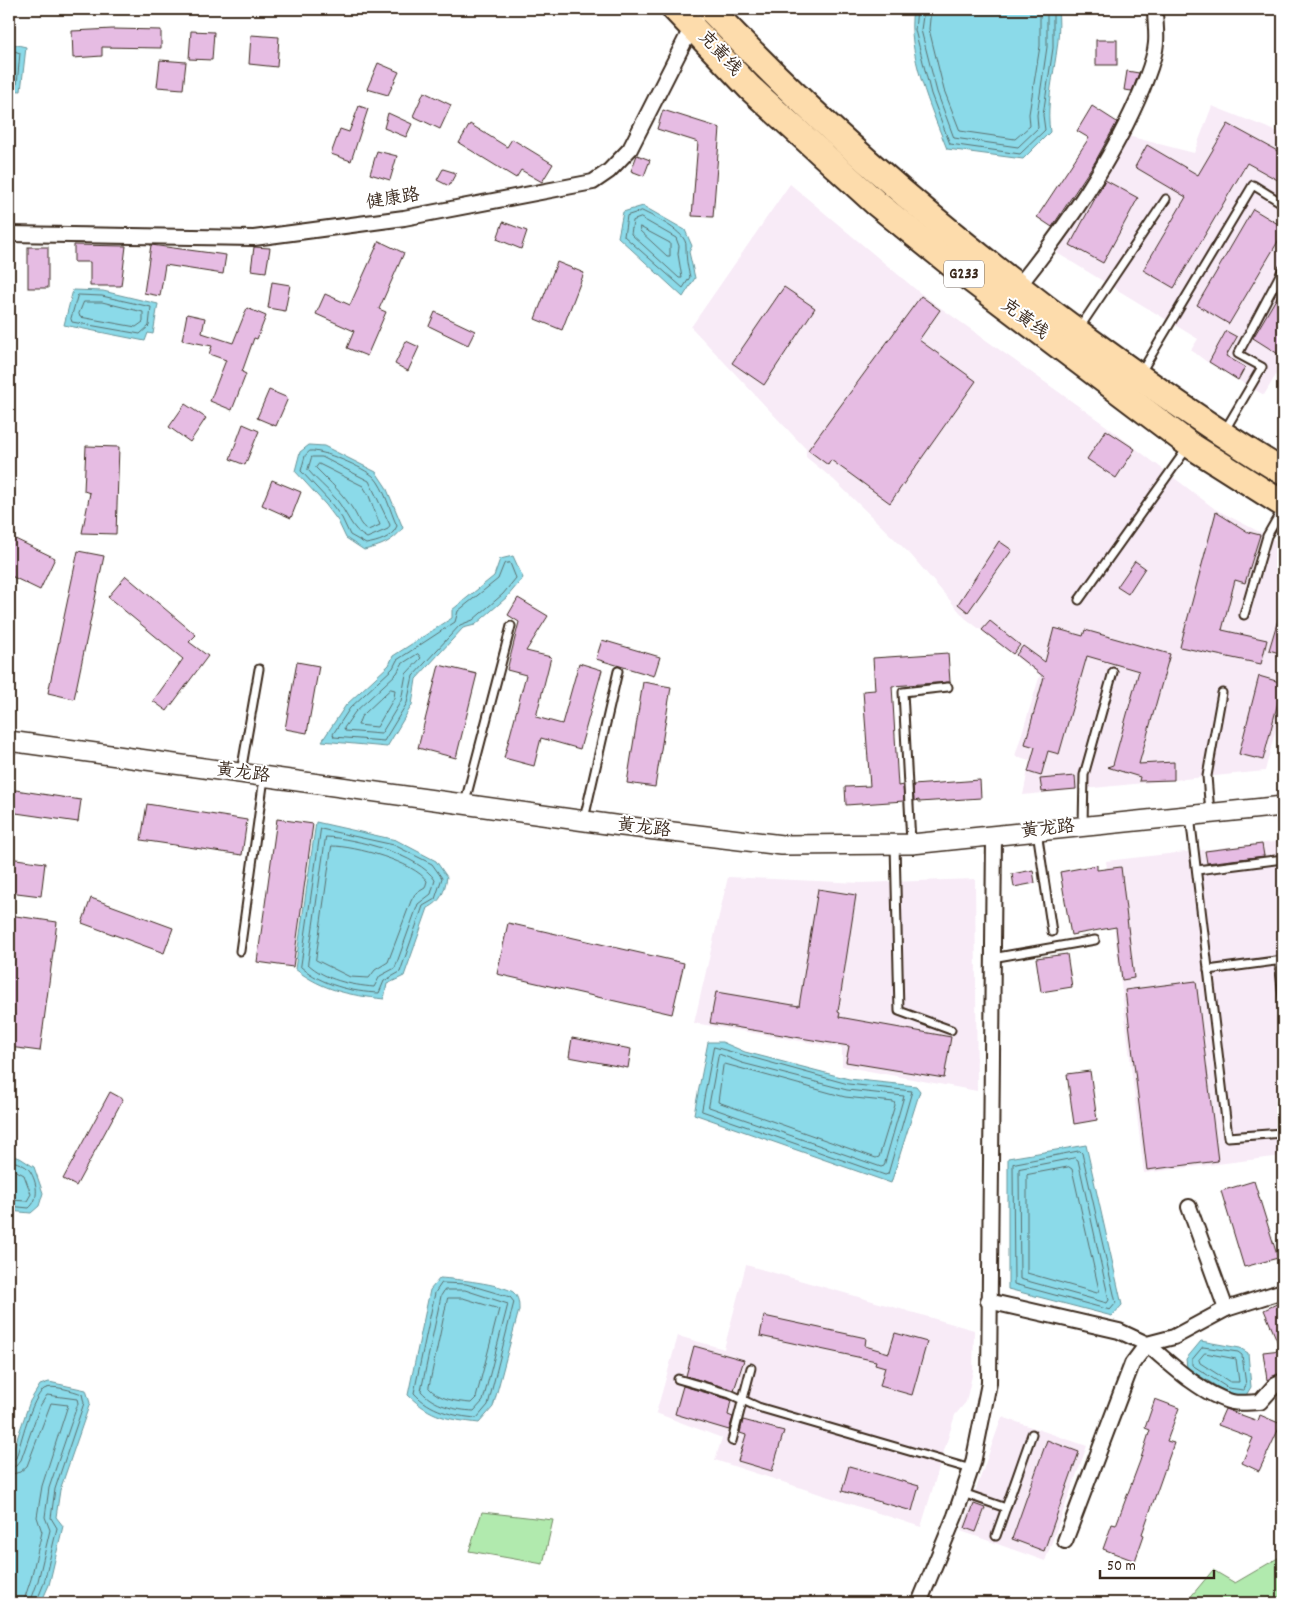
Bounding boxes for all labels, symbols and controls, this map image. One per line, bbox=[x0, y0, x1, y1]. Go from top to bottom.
street label: 克黄线 bbox=[691, 26, 747, 82]
street label: 健康路 bbox=[364, 183, 422, 217]
road number: G233 bbox=[944, 260, 984, 288]
street label: 克黄线 bbox=[995, 294, 1053, 346]
street label: 黄龙路 bbox=[215, 758, 271, 790]
street label: 黄龙路 bbox=[616, 813, 672, 845]
street label: 黄龙路 bbox=[1020, 815, 1076, 845]
scale bar bbox=[1100, 1547, 1213, 1579]
text: 50 m bbox=[1107, 1556, 1136, 1578]

